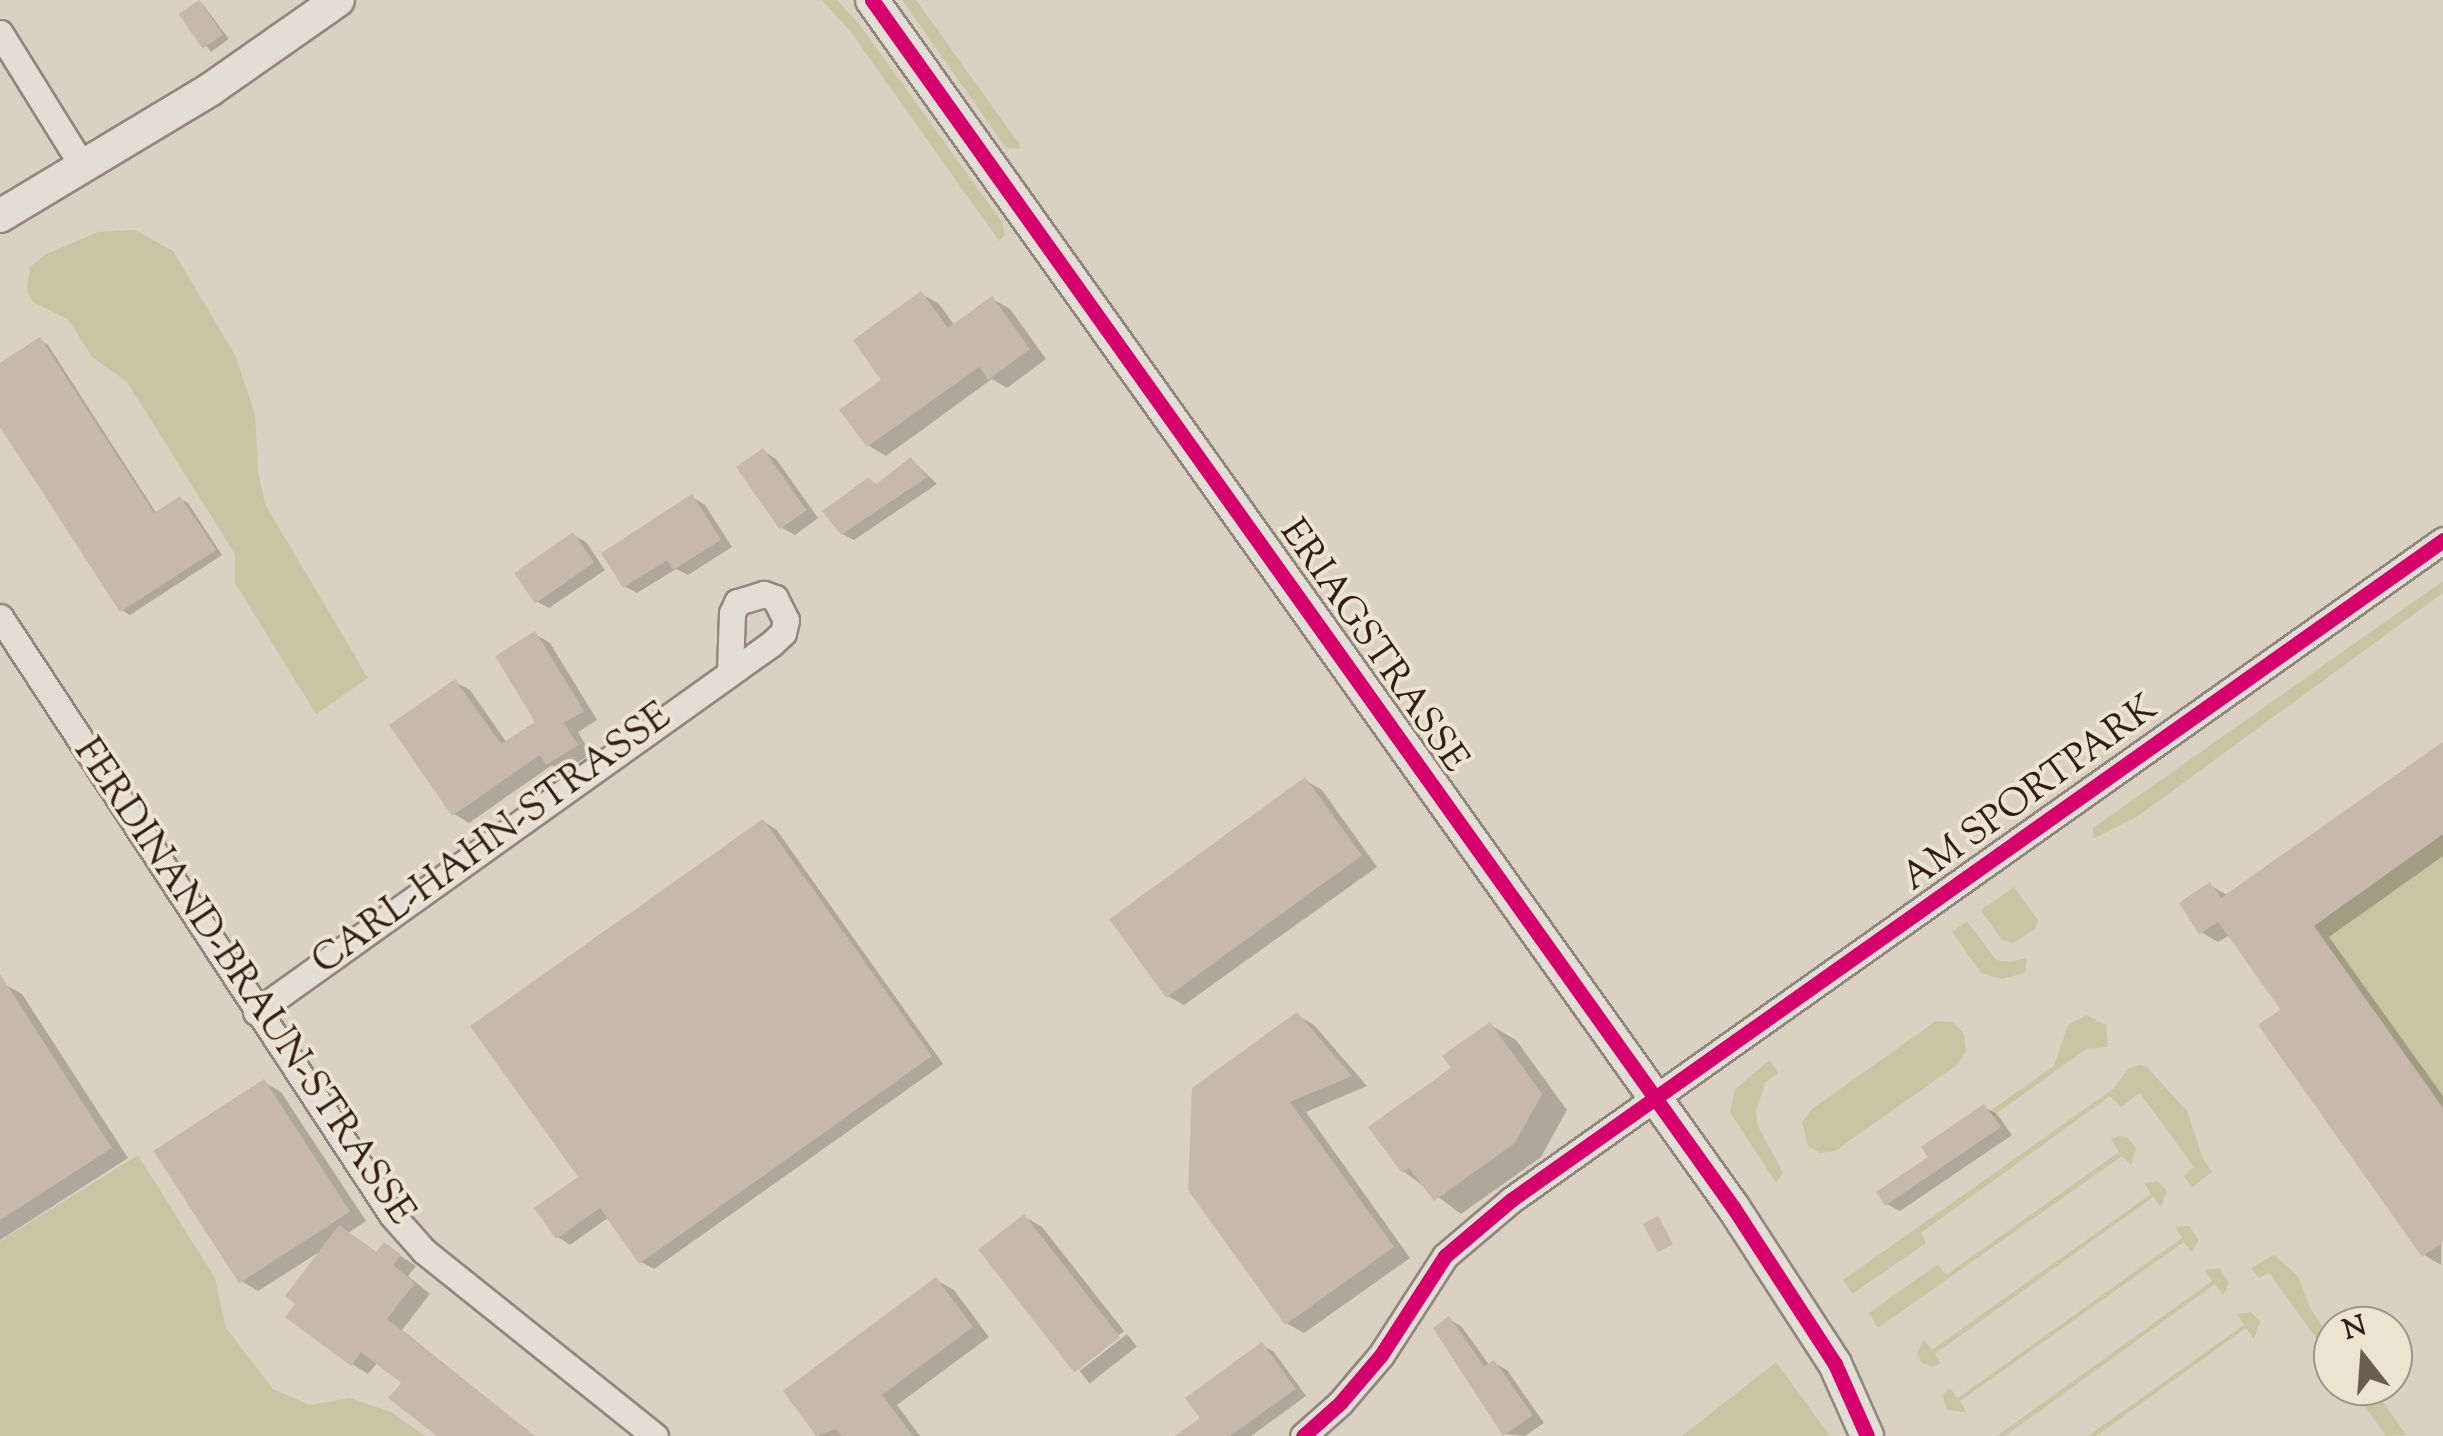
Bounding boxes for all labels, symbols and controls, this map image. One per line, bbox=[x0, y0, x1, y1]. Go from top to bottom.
street label: ERIAGSTRASSE bbox=[1268, 512, 1476, 782]
street label: AM SPORTPARK bbox=[1894, 687, 2168, 903]
street label: CARL-HAHN-STRASSE bbox=[305, 696, 681, 986]
street label: FERDINAND-BRAUN-STRASSE bbox=[62, 731, 422, 1235]
north arrow bbox=[2313, 1306, 2413, 1406]
text: N bbox=[2338, 1307, 2371, 1352]

